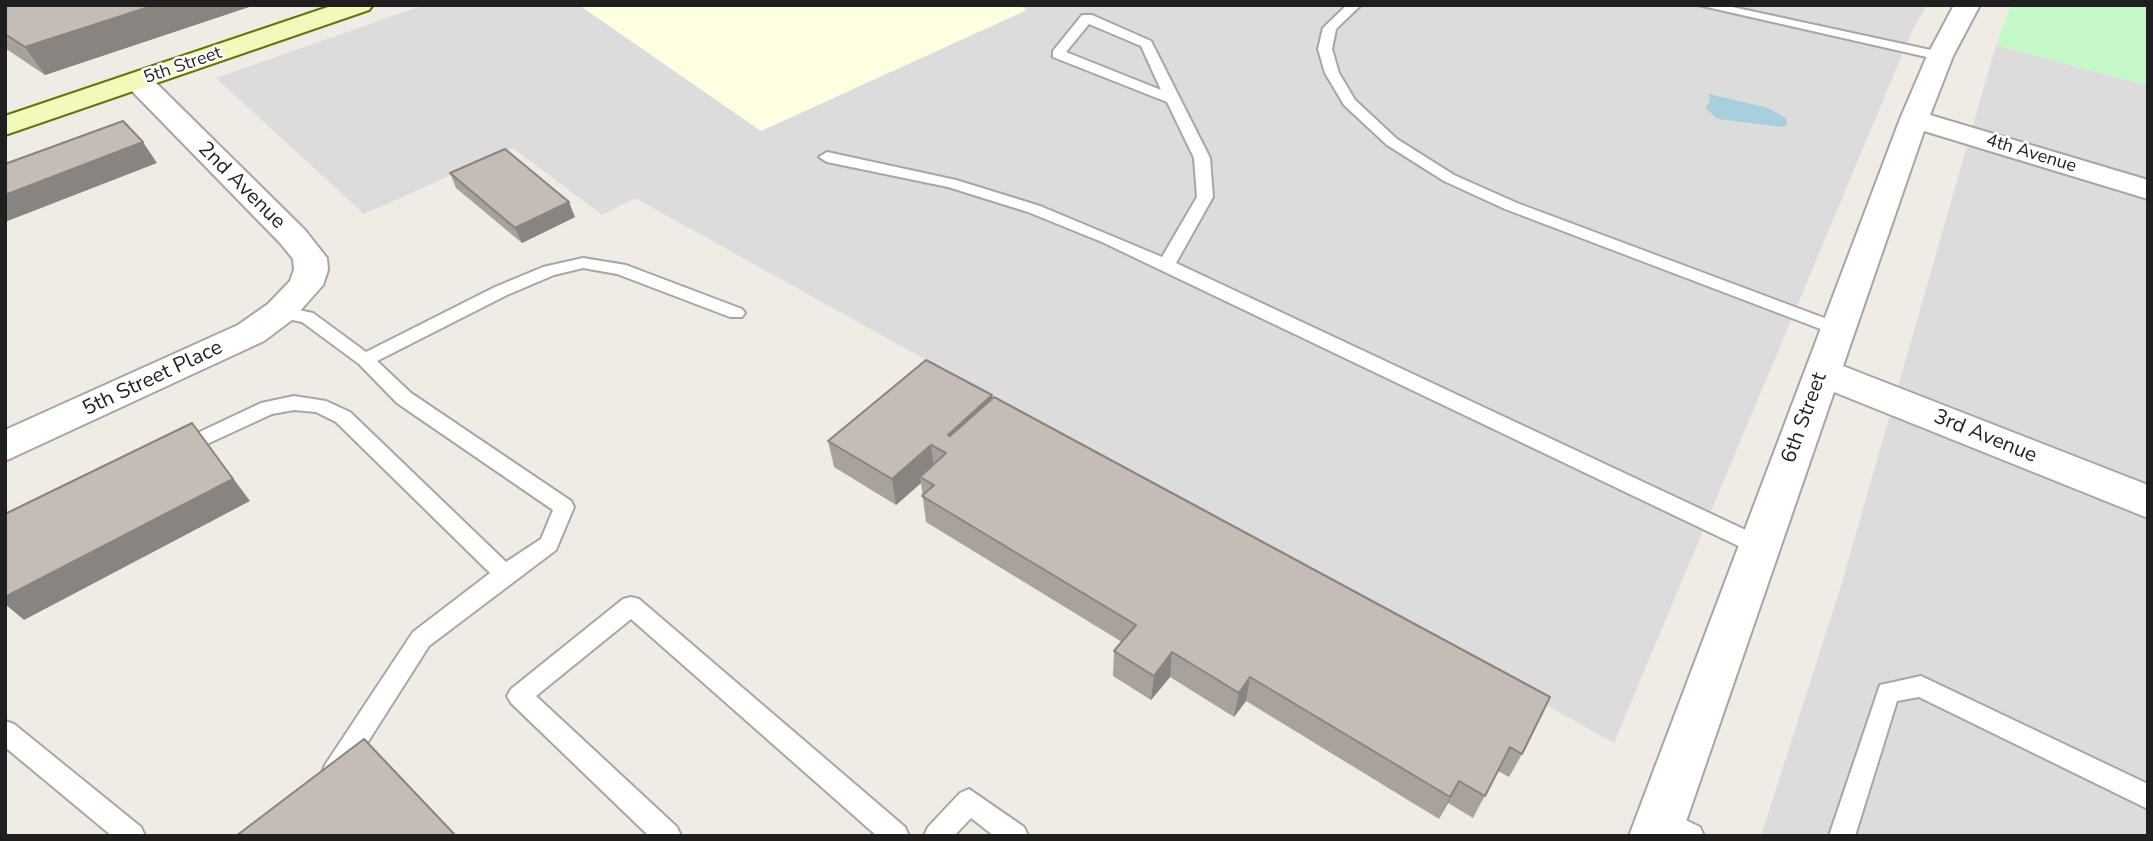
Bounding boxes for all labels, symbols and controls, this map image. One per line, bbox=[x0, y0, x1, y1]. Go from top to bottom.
street label: 5th Street bbox=[141, 43, 225, 89]
street label: 4th Avenue bbox=[1983, 130, 2079, 178]
street label: 2nd Avenue bbox=[192, 137, 290, 235]
street label: 5th Street Place bbox=[79, 336, 227, 422]
street label: 6th Street bbox=[1777, 369, 1833, 467]
street label: 3rd Avenue bbox=[1930, 405, 2040, 469]

